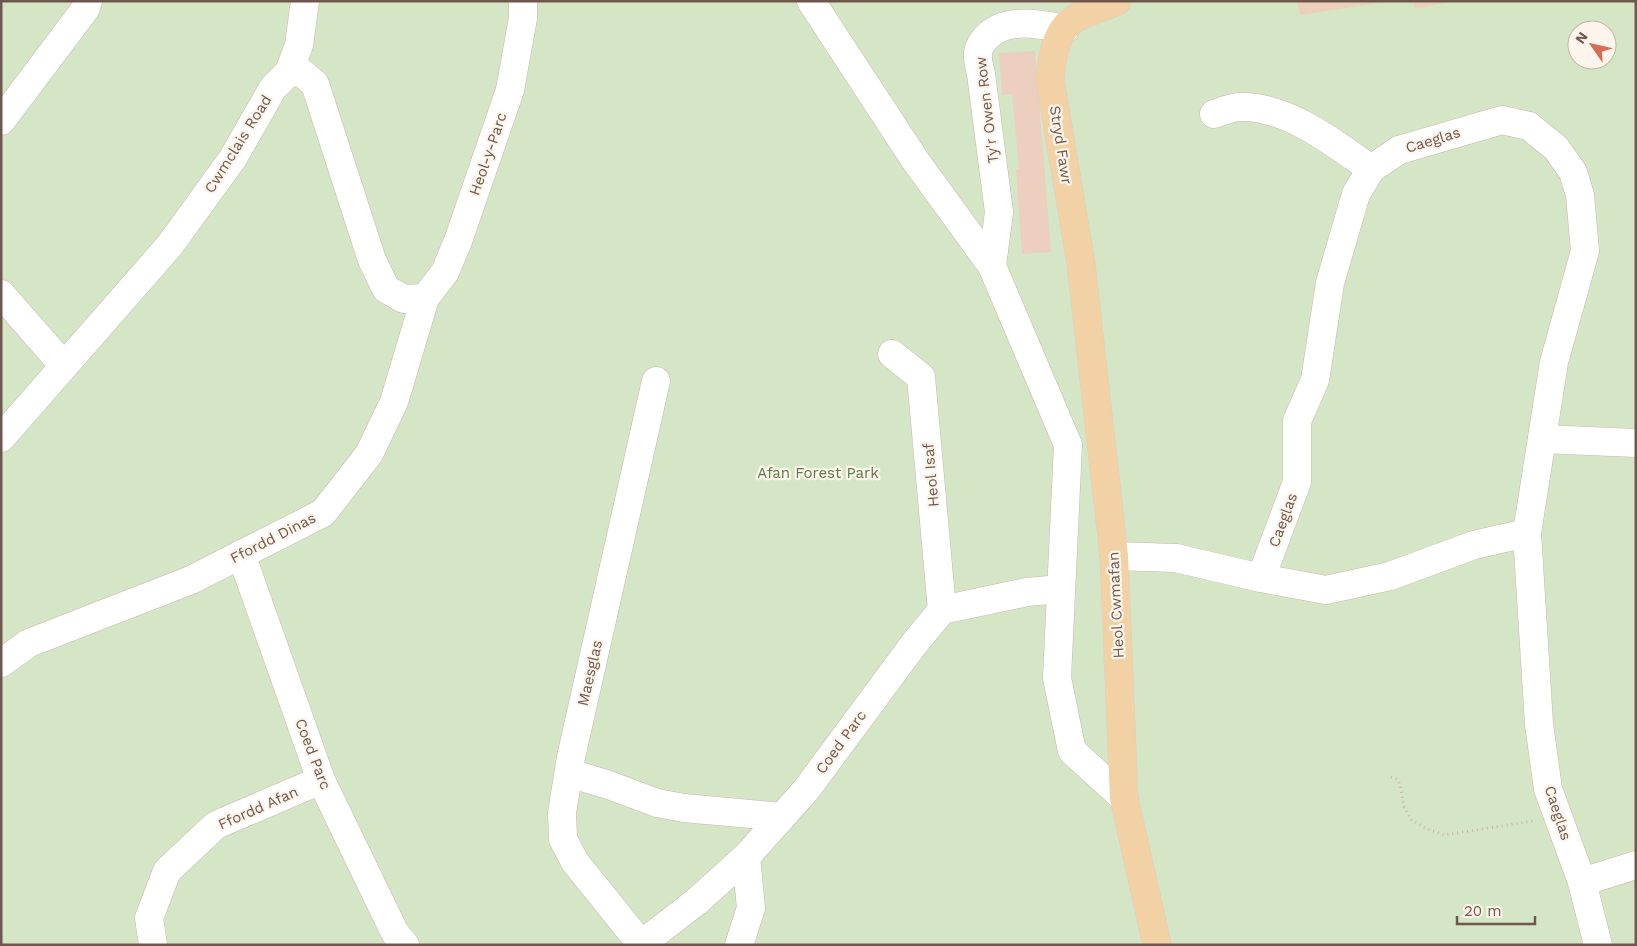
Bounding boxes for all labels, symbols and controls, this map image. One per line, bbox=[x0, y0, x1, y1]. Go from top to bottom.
north arrow bbox=[1567, 20, 1617, 70]
text: N bbox=[1572, 29, 1591, 47]
street label: Ty'r Owen Row bbox=[971, 55, 1002, 164]
street label: Cwmclais Road bbox=[201, 92, 275, 196]
street label: Stryd Fawr bbox=[1046, 104, 1076, 186]
street label: Heol-y-Parc bbox=[465, 110, 511, 198]
street label: Caeglas bbox=[1403, 123, 1463, 157]
street label: Heol Isaf bbox=[919, 442, 943, 508]
park label: Afan Forest Park bbox=[757, 464, 879, 482]
street label: Caeglas bbox=[1265, 490, 1301, 550]
street label: Ffordd Dinas bbox=[227, 509, 319, 567]
street label: Heol Cwmafan bbox=[1104, 551, 1128, 659]
street label: Maesglas bbox=[574, 638, 606, 708]
street label: Coed Parc bbox=[812, 707, 870, 777]
street label: Coed Parc bbox=[291, 716, 335, 792]
street label: Ffordd Afan bbox=[215, 782, 301, 834]
street label: Caeglas bbox=[1541, 783, 1575, 843]
scale bar bbox=[1457, 894, 1534, 926]
text: 20 m bbox=[1464, 902, 1502, 920]

